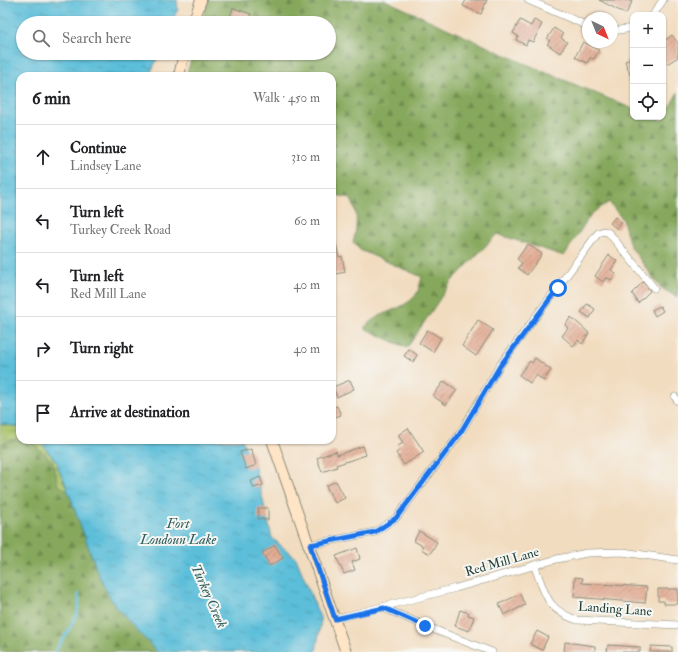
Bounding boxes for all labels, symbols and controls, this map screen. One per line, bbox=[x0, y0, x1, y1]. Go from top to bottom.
north arrow bbox=[582, 12, 618, 48]
map controls bbox=[630, 12, 666, 120]
button: + bbox=[630, 12, 666, 48]
search box bbox=[16, 16, 336, 60]
icon: search bbox=[30, 27, 52, 49]
text: Search here bbox=[62, 29, 131, 48]
button: − bbox=[630, 48, 666, 84]
button: locate bbox=[630, 84, 666, 120]
text: 6 min bbox=[32, 88, 71, 109]
text: Walk · 450 m bbox=[253, 90, 320, 106]
text: Continue bbox=[70, 139, 126, 158]
icon: ahead bbox=[32, 146, 54, 168]
text: 310 m bbox=[291, 149, 320, 165]
text: Lindsey Lane bbox=[70, 158, 141, 174]
text: Turn left bbox=[70, 203, 124, 222]
icon: left bbox=[32, 210, 54, 232]
text: 60 m bbox=[294, 213, 320, 229]
text: Turkey Creek Road bbox=[70, 222, 171, 238]
text: Turn left bbox=[70, 267, 124, 286]
icon: left bbox=[32, 274, 54, 296]
text: 40 m bbox=[294, 277, 320, 293]
route start bbox=[549, 279, 567, 297]
text: Red Mill Lane bbox=[70, 286, 146, 302]
icon: right bbox=[32, 338, 54, 360]
text: Turn right bbox=[70, 339, 133, 358]
text: 40 m bbox=[294, 341, 320, 357]
icon: arrive bbox=[32, 402, 54, 424]
text: Arrive at destination bbox=[70, 403, 190, 422]
water label: Fort Loudoun Lake bbox=[139, 515, 216, 548]
street label: Red Mill Lane bbox=[463, 544, 541, 580]
water label: Turkey Creek bbox=[187, 561, 231, 631]
street label: Landing Lane bbox=[578, 598, 653, 620]
route end bbox=[416, 617, 434, 635]

